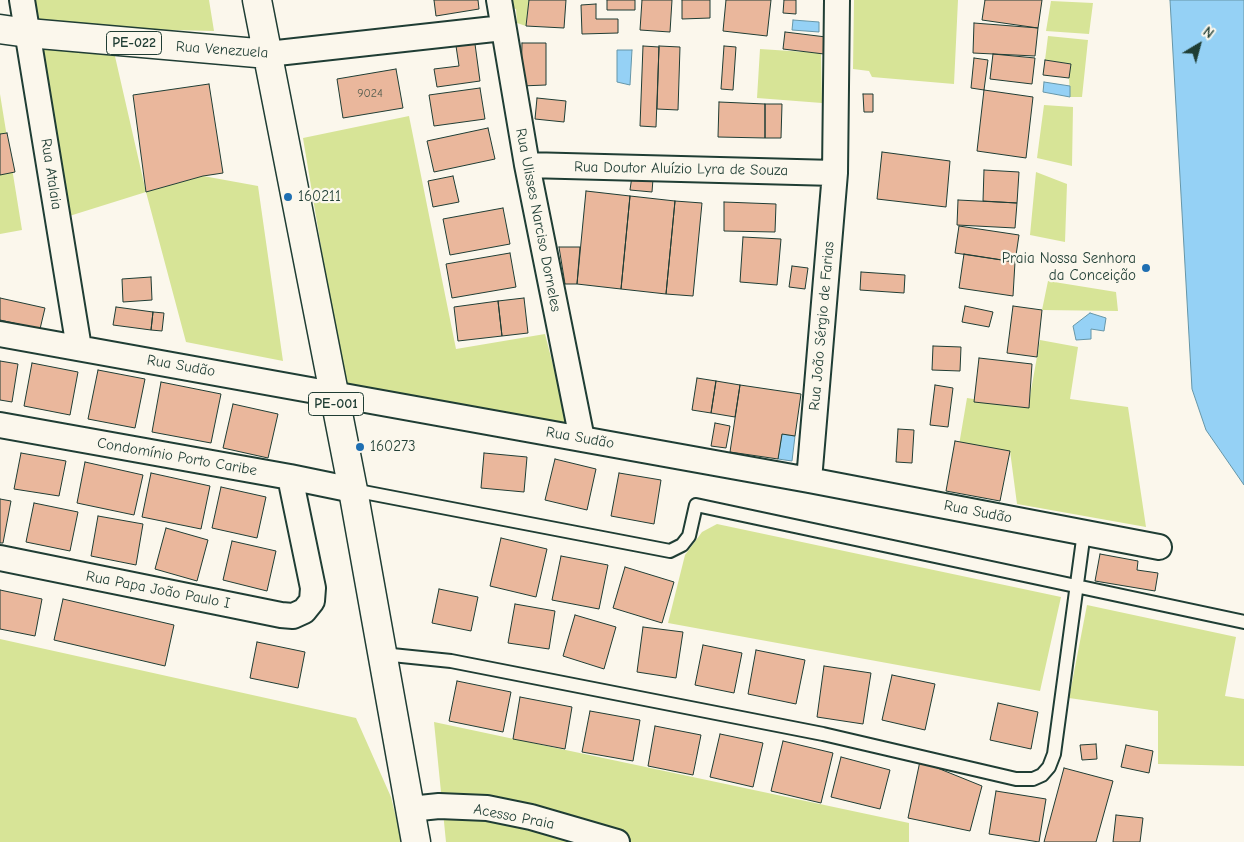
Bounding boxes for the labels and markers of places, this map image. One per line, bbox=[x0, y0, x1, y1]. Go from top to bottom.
place label: 160211 bbox=[298, 188, 341, 206]
marker: 160211 bbox=[282, 191, 294, 203]
place label: Praia Nossa Senhora da Conceição bbox=[1002, 250, 1136, 285]
marker: Praia Nossa Senhora da Conceição bbox=[1140, 262, 1152, 274]
place label: 160273 bbox=[370, 438, 416, 456]
marker: 160273 bbox=[354, 441, 366, 453]

